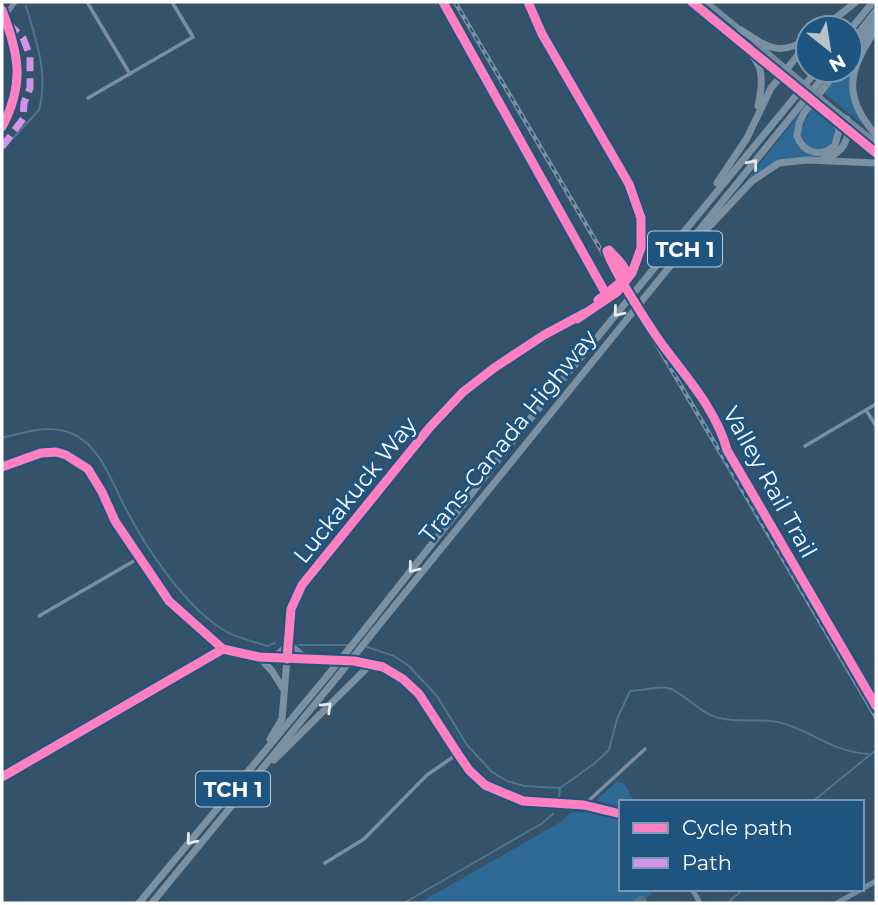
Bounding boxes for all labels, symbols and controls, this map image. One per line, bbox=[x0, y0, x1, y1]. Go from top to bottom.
north arrow bbox=[794, 14, 864, 84]
text: N bbox=[825, 49, 850, 77]
one-way arrow bbox=[745, 160, 758, 172]
road number: TCH 1 bbox=[648, 232, 722, 266]
one-way arrow bbox=[613, 304, 626, 316]
street label: Trans-Canada Highway bbox=[413, 323, 603, 548]
street label: Valley Rail Trail bbox=[717, 401, 823, 563]
street label: Luckakuck Way bbox=[287, 411, 423, 569]
one-way arrow bbox=[409, 560, 421, 573]
one-way arrow bbox=[319, 703, 332, 716]
road number: TCH 1 bbox=[196, 772, 270, 806]
legend bbox=[619, 800, 864, 891]
text: Cycle path bbox=[682, 815, 793, 840]
one-way arrow bbox=[186, 833, 199, 845]
text: Path bbox=[682, 850, 732, 875]

